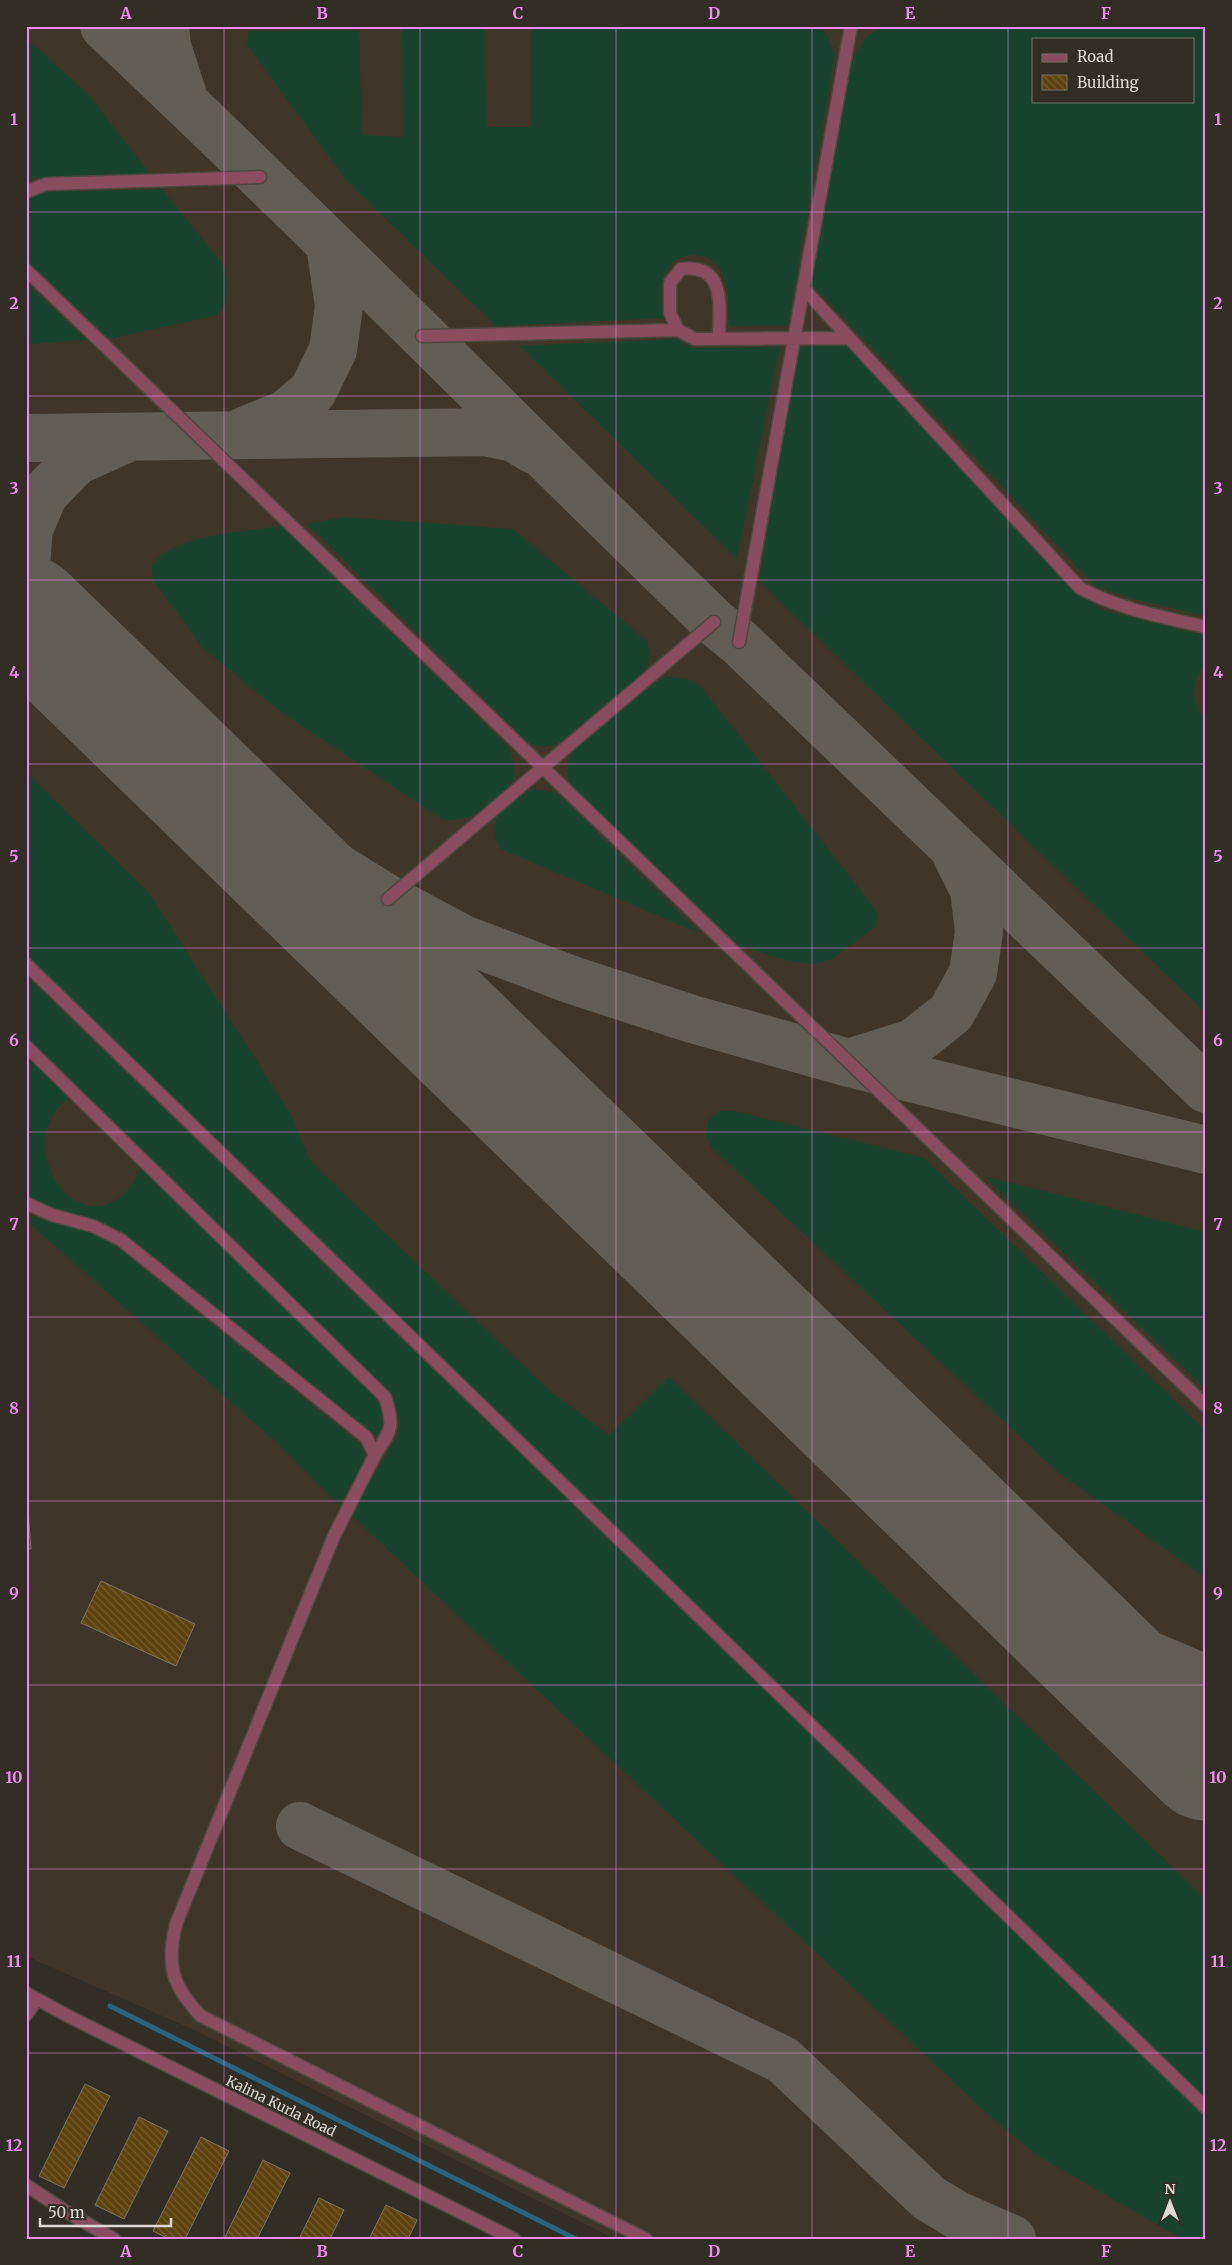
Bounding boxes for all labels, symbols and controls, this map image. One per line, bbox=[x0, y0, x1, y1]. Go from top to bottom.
text: A bbox=[119, 3, 132, 23]
text: B bbox=[316, 3, 328, 23]
text: C bbox=[513, 3, 523, 23]
text: D bbox=[708, 3, 720, 23]
text: E bbox=[905, 3, 916, 23]
text: F bbox=[1101, 3, 1111, 23]
legend bbox=[1032, 38, 1194, 102]
text: Road bbox=[1077, 47, 1113, 66]
text: Building bbox=[1077, 73, 1139, 92]
text: 1 bbox=[10, 109, 18, 129]
text: 1 bbox=[1214, 109, 1222, 129]
text: 2 bbox=[9, 293, 19, 313]
text: 2 bbox=[1213, 293, 1223, 313]
text: 3 bbox=[9, 478, 19, 498]
text: 3 bbox=[1213, 478, 1223, 498]
text: 4 bbox=[9, 662, 19, 682]
text: 4 bbox=[1213, 662, 1223, 682]
text: 5 bbox=[9, 846, 19, 866]
text: 5 bbox=[1213, 846, 1223, 866]
text: 6 bbox=[9, 1030, 19, 1050]
text: 6 bbox=[1213, 1030, 1223, 1050]
text: 7 bbox=[9, 1214, 19, 1234]
text: 7 bbox=[1213, 1214, 1223, 1234]
text: 8 bbox=[9, 1398, 19, 1418]
text: 8 bbox=[1213, 1398, 1223, 1418]
text: 9 bbox=[9, 1583, 19, 1603]
text: 9 bbox=[1213, 1583, 1223, 1603]
text: 10 bbox=[5, 1767, 23, 1787]
text: 10 bbox=[1209, 1767, 1227, 1787]
text: 11 bbox=[7, 1951, 22, 1971]
text: 11 bbox=[1211, 1951, 1226, 1971]
street label: Kalina Kurla Road bbox=[223, 2072, 339, 2141]
text: 12 bbox=[6, 2135, 22, 2155]
text: 12 bbox=[1210, 2135, 1226, 2155]
north arrow bbox=[1144, 2178, 1194, 2228]
text: N bbox=[1164, 2180, 1176, 2198]
scale bar bbox=[40, 2195, 171, 2227]
text: 50 m bbox=[48, 2203, 85, 2222]
text: A bbox=[119, 2241, 132, 2261]
text: B bbox=[316, 2241, 328, 2261]
text: C bbox=[513, 2241, 523, 2261]
text: D bbox=[708, 2241, 720, 2261]
text: E bbox=[905, 2241, 916, 2261]
text: F bbox=[1101, 2241, 1111, 2261]

